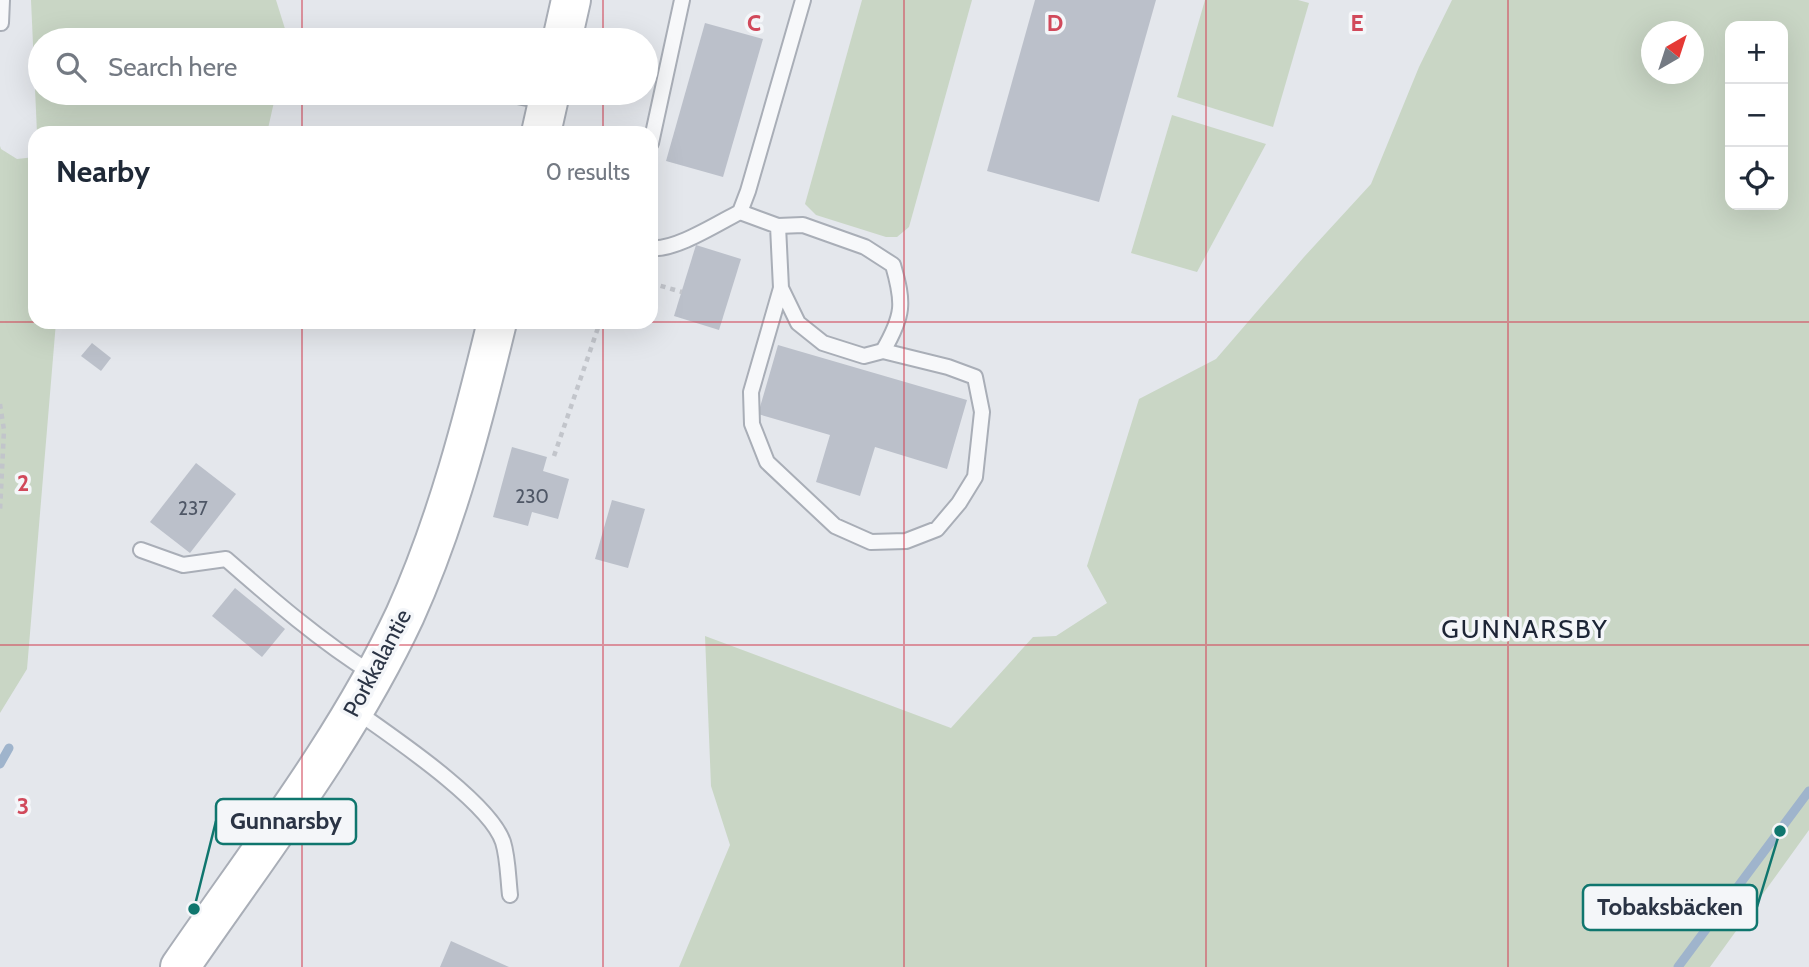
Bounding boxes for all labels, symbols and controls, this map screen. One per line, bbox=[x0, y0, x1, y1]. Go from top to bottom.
text: C bbox=[747, 9, 761, 37]
text: D bbox=[1047, 9, 1063, 37]
text: E bbox=[1350, 9, 1364, 37]
north arrow bbox=[1641, 21, 1704, 84]
map controls bbox=[1725, 21, 1788, 210]
button: + bbox=[1725, 21, 1788, 84]
search box bbox=[28, 28, 658, 105]
icon: search bbox=[52, 48, 90, 86]
text: Search here bbox=[108, 51, 237, 83]
button: − bbox=[1725, 84, 1788, 147]
button: locate bbox=[1725, 147, 1788, 210]
text: Nearby bbox=[56, 153, 150, 190]
text: 0 results bbox=[546, 158, 630, 186]
text: 2 bbox=[17, 469, 29, 497]
house number: 230 bbox=[515, 485, 549, 508]
house number: 237 bbox=[178, 497, 208, 520]
street label: Porkkalantie bbox=[337, 604, 417, 722]
district label: GUNNARSBY bbox=[1441, 613, 1609, 645]
text: 3 bbox=[17, 792, 29, 820]
callout: Gunnarsby bbox=[216, 799, 356, 844]
text: Gunnarsby bbox=[230, 806, 342, 835]
callout: Tobaksbäcken bbox=[1583, 885, 1757, 930]
text: Tobaksbäcken bbox=[1597, 892, 1743, 921]

